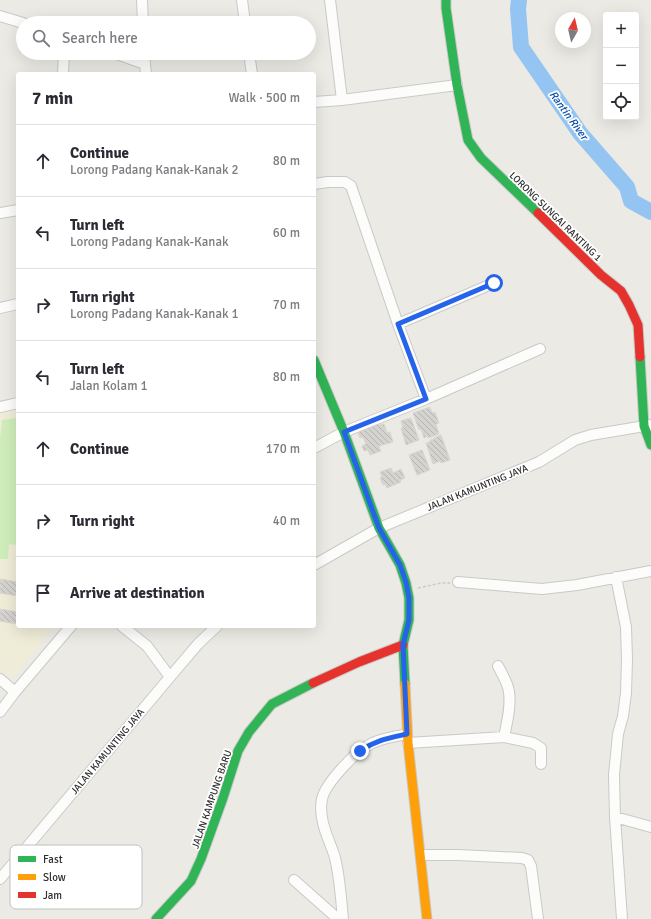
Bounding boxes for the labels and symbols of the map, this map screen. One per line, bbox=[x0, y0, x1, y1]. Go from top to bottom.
north arrow bbox=[555, 12, 591, 48]
water label: Rantin River bbox=[546, 88, 592, 144]
street label: LORONG SUNGAI RANTING 1 bbox=[507, 169, 604, 264]
route start bbox=[485, 274, 503, 292]
street label: JALAN KAMUNTING JAYA bbox=[425, 462, 530, 514]
street label: JALAN KAMUNTING JAYA bbox=[68, 706, 147, 797]
route end bbox=[351, 742, 369, 760]
street label: JALAN KAMPUNG BARU bbox=[189, 749, 234, 850]
legend bbox=[10, 845, 142, 909]
text: Fast bbox=[43, 853, 63, 866]
text: Slow bbox=[43, 871, 66, 884]
text: Jam bbox=[43, 889, 62, 902]

